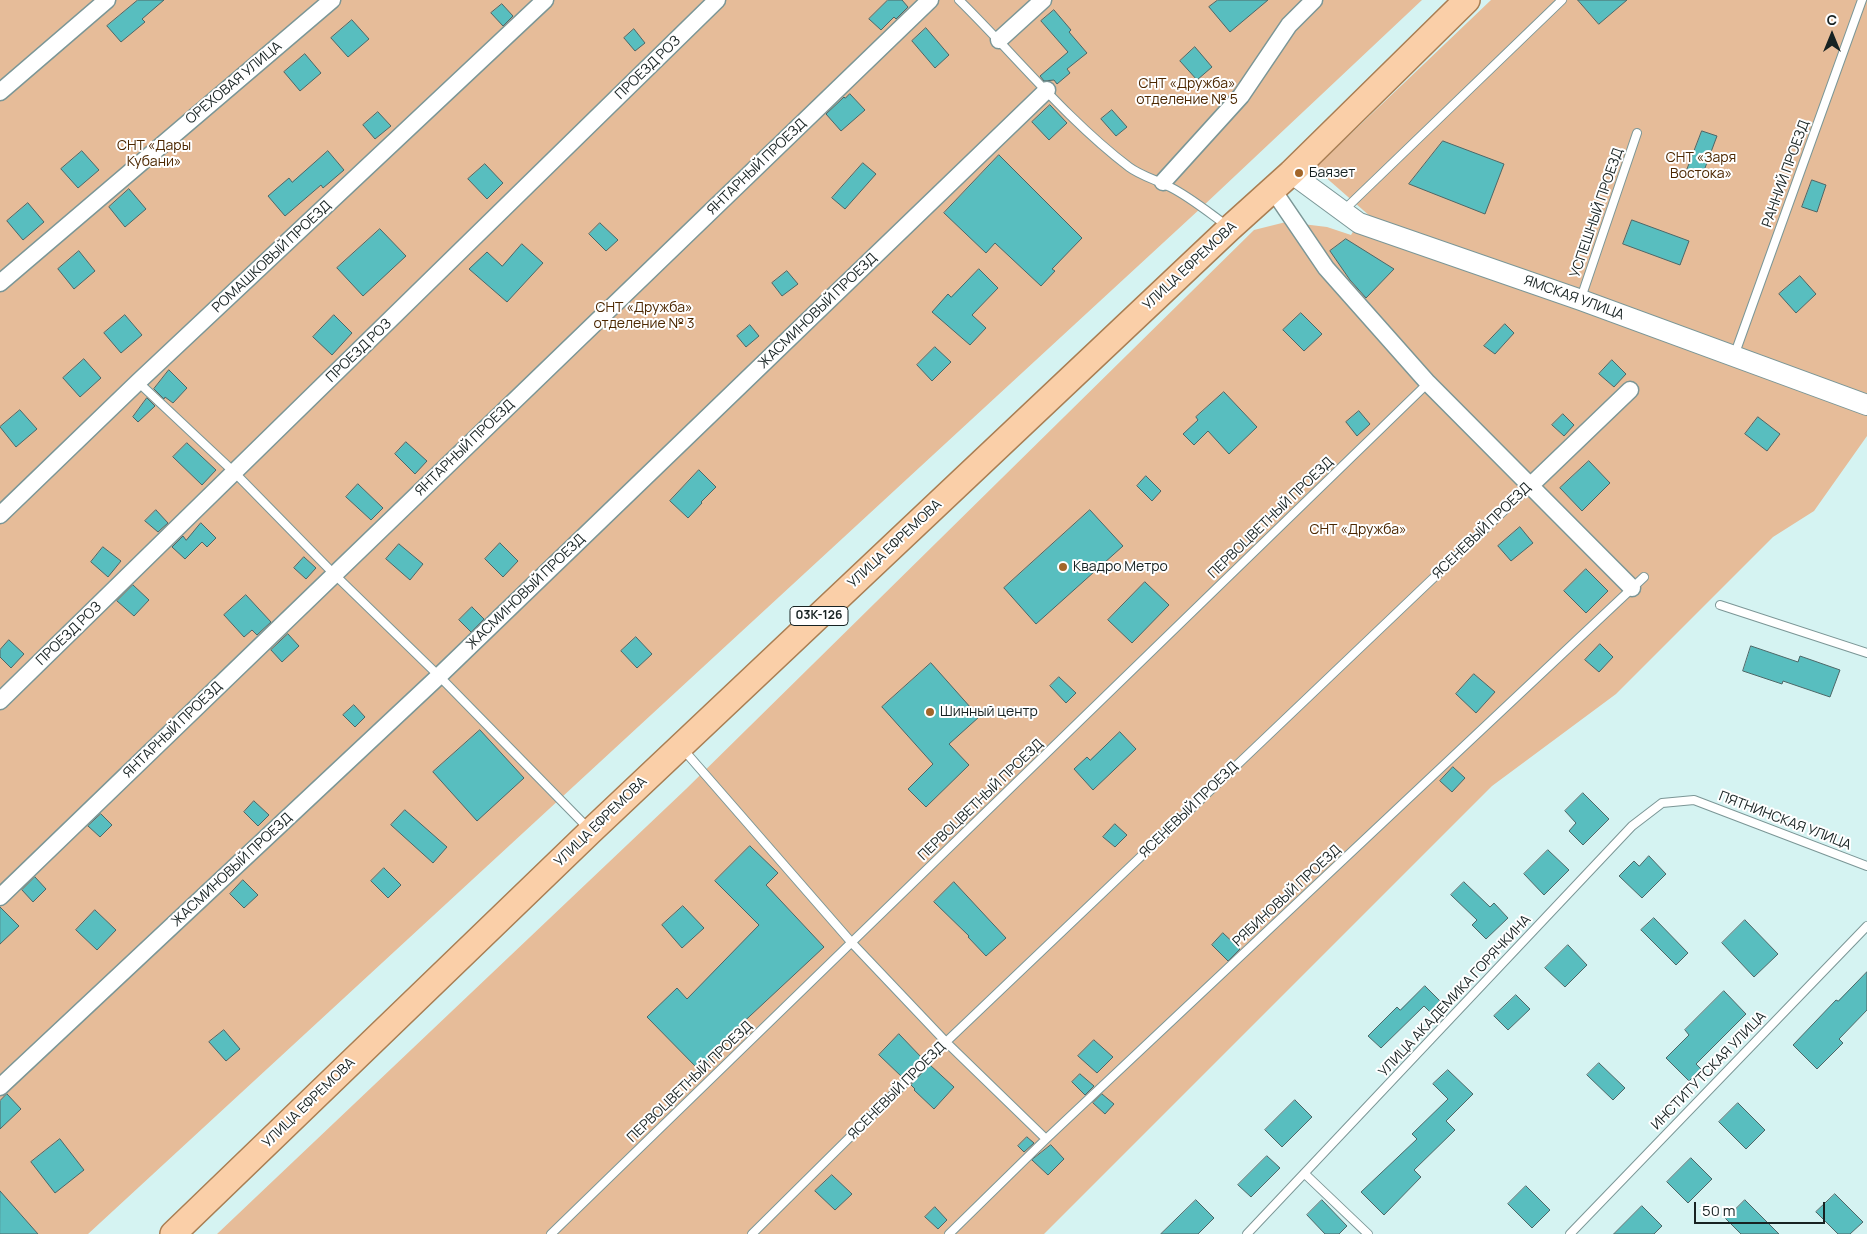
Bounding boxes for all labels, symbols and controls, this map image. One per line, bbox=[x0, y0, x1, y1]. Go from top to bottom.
north arrow bbox=[1807, 10, 1857, 60]
text: С bbox=[1827, 10, 1837, 29]
street label: ПРОЕЗД РОЗ bbox=[612, 33, 684, 103]
street label: ОРЕХОВАЯ УЛИЦА bbox=[183, 38, 285, 128]
park label: СНТ «Дружба» отделение № 5 bbox=[1136, 76, 1238, 108]
street label: ЯНТАРНЫЙ ПРОЕЗД bbox=[704, 115, 810, 219]
street label: РАННИЙ ПРОЕЗД bbox=[1759, 118, 1813, 230]
park label: СНТ «Дары Кубани» bbox=[117, 138, 191, 170]
street label: УСПЕШНЫЙ ПРОЕЗД bbox=[1567, 146, 1627, 280]
park label: СНТ «Заря Востока» bbox=[1666, 150, 1736, 182]
place label: Баязет bbox=[1309, 165, 1355, 181]
marker: Баязет bbox=[1293, 167, 1305, 179]
street label: РОМАШКОВЫЙ ПРОЕЗД bbox=[209, 198, 335, 316]
street label: УЛИЦА ЕФРЕМОВА bbox=[1140, 218, 1240, 314]
street label: ЖАСМИНОВЫЙ ПРОЕЗД bbox=[755, 250, 881, 372]
street label: ЯМСКАЯ УЛИЦА bbox=[1522, 272, 1626, 324]
park label: СНТ «Дружба» отделение № 3 bbox=[593, 300, 695, 332]
street label: ПРОЕЗД РОЗ bbox=[323, 316, 395, 386]
street label: ЯНТАРНЫЙ ПРОЕЗД bbox=[412, 396, 518, 500]
street label: ПЕРВОЦВЕТНЫЙ ПРОЕЗД bbox=[1205, 454, 1337, 582]
street label: ЯСЕНЕВЫЙ ПРОЕЗД bbox=[1429, 479, 1535, 583]
street label: УЛИЦА ЕФРЕМОВА bbox=[845, 496, 945, 592]
park label: СНТ «Дружба» bbox=[1309, 522, 1407, 538]
street label: ЖАСМИНОВЫЙ ПРОЕЗД bbox=[463, 531, 589, 653]
place label: Квадро Метро bbox=[1073, 559, 1168, 575]
marker: Квадро Метро bbox=[1057, 561, 1069, 573]
street label: ПРОЕЗД РОЗ bbox=[33, 599, 105, 669]
road number: 03К-126 bbox=[790, 606, 848, 626]
street label: ЯНТАРНЫЙ ПРОЕЗД bbox=[120, 678, 226, 782]
place label: Шинный центр bbox=[940, 704, 1038, 720]
marker: Шинный центр bbox=[924, 706, 936, 718]
street label: ПЕРВОЦВЕТНЫЙ ПРОЕЗД bbox=[915, 736, 1047, 864]
street label: ЯСЕНЕВЫЙ ПРОЕЗД bbox=[1136, 758, 1242, 862]
street label: УЛИЦА ЕФРЕМОВА bbox=[551, 774, 651, 870]
street label: ПЯТНИНСКАЯ УЛИЦА bbox=[1716, 788, 1854, 854]
street label: ЖАСМИНОВЫЙ ПРОЕЗД bbox=[168, 810, 296, 930]
street label: РЯБИНОВЫЙ ПРОЕЗД bbox=[1230, 842, 1344, 950]
street label: УЛИЦА АКАДЕМИКА ГОРЯЧКИНА bbox=[1375, 912, 1535, 1080]
street label: ИНСТИТУТСКАЯ УЛИЦА bbox=[1648, 1008, 1770, 1134]
street label: ПЕРВОЦВЕТНЫЙ ПРОЕЗД bbox=[624, 1018, 756, 1146]
street label: ЯСЕНЕВЫЙ ПРОЕЗД bbox=[845, 1039, 949, 1143]
street label: УЛИЦА ЕФРЕМОВА bbox=[259, 1055, 359, 1151]
scale bar bbox=[1697, 1192, 1828, 1224]
text: 50 m bbox=[1702, 1200, 1736, 1221]

